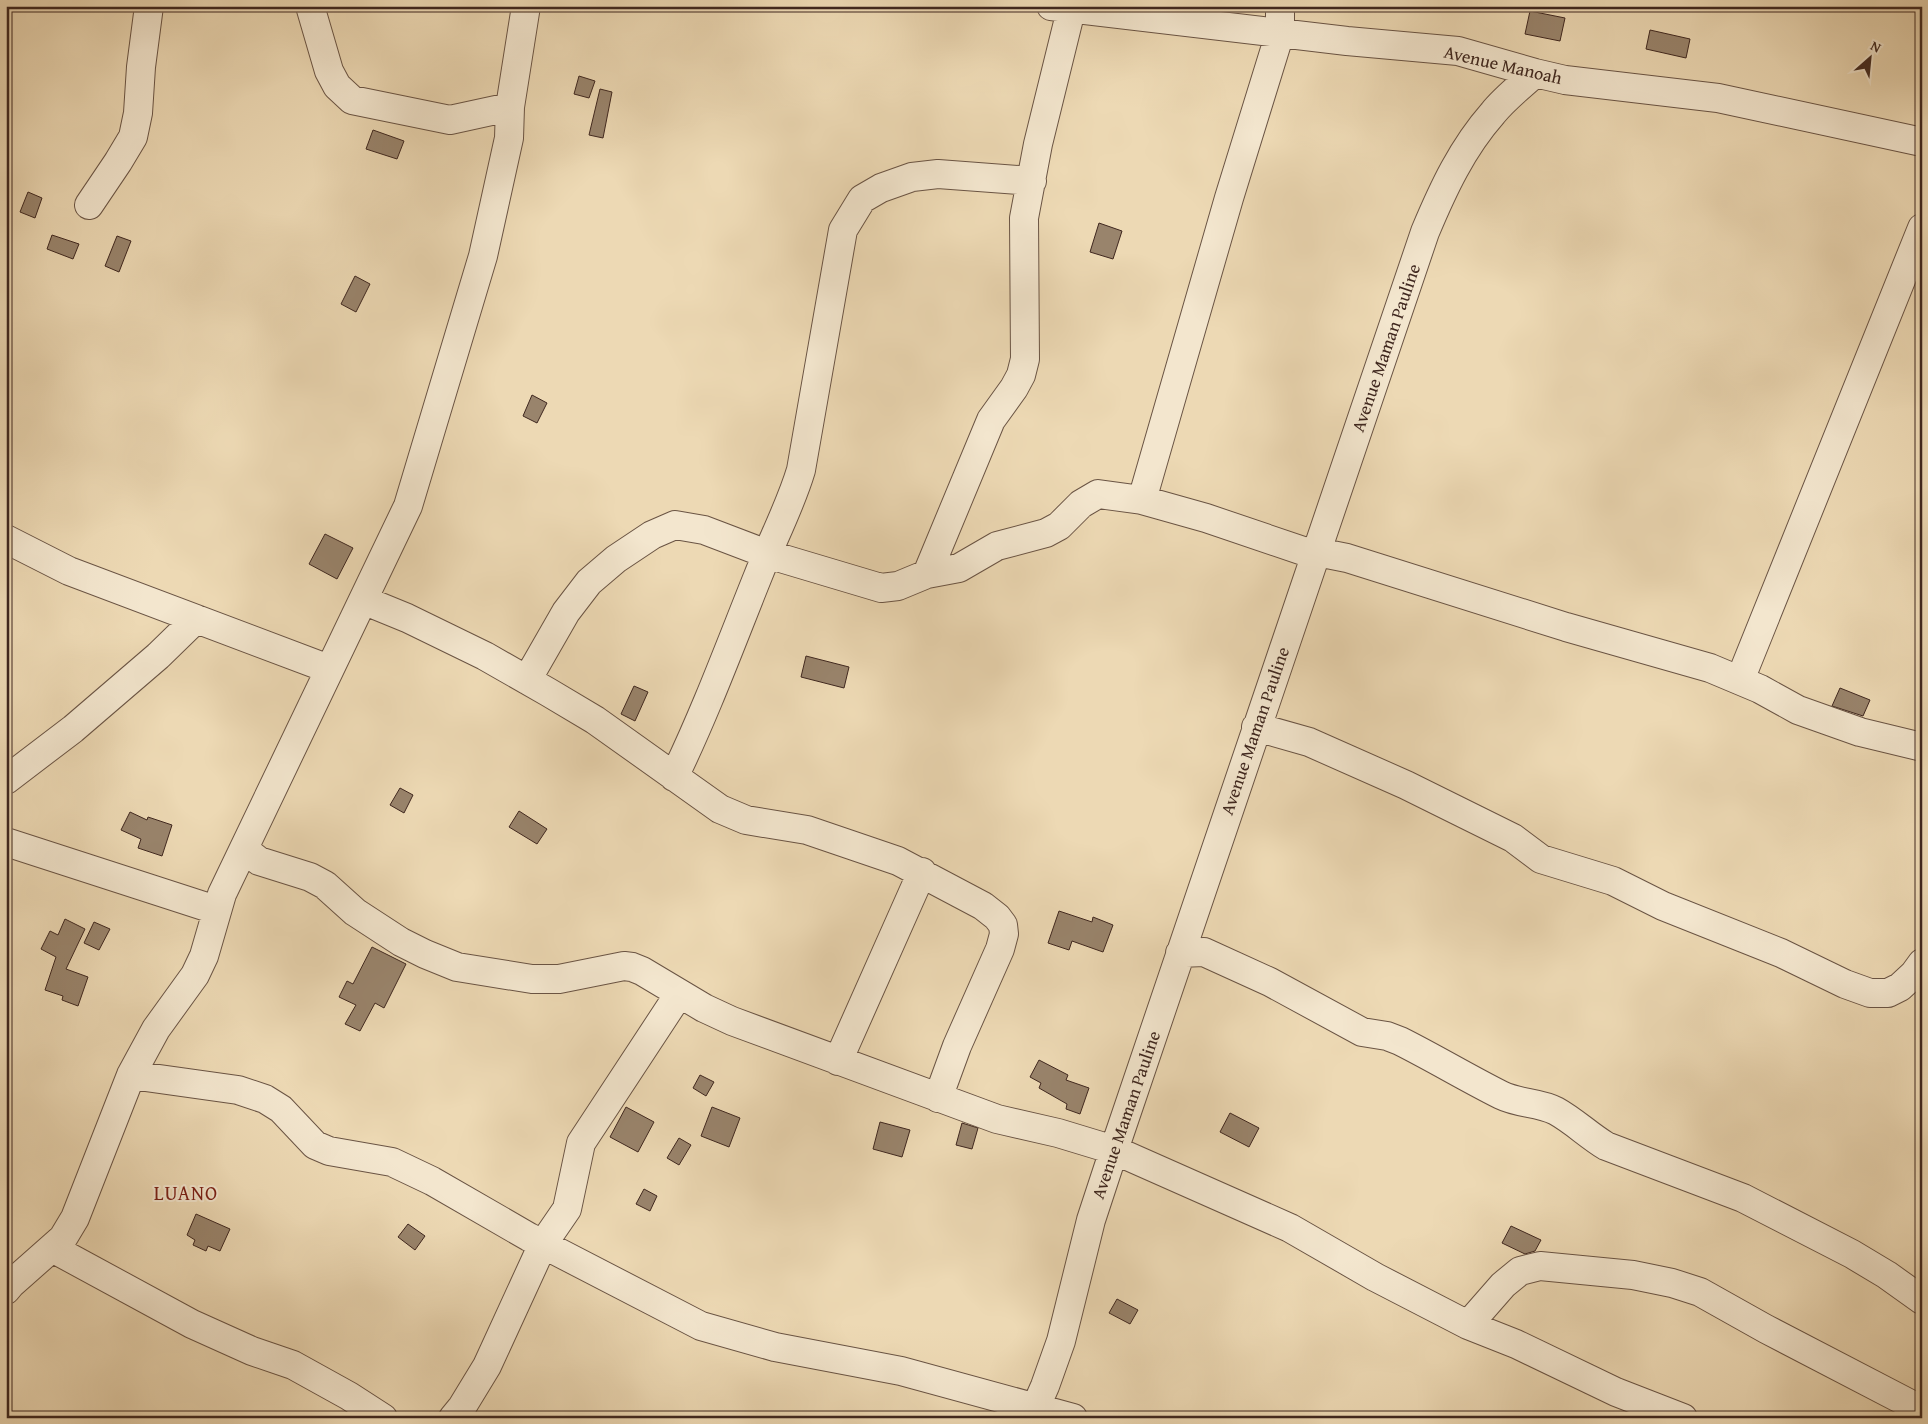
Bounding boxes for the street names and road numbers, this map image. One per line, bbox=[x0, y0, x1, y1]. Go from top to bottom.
street label: Avenue Manoah bbox=[1441, 38, 1565, 91]
street label: Avenue Maman Pauline bbox=[1344, 260, 1427, 436]
street label: Avenue Maman Pauline bbox=[1213, 643, 1296, 819]
street label: Avenue Maman Pauline bbox=[1084, 1027, 1167, 1203]

